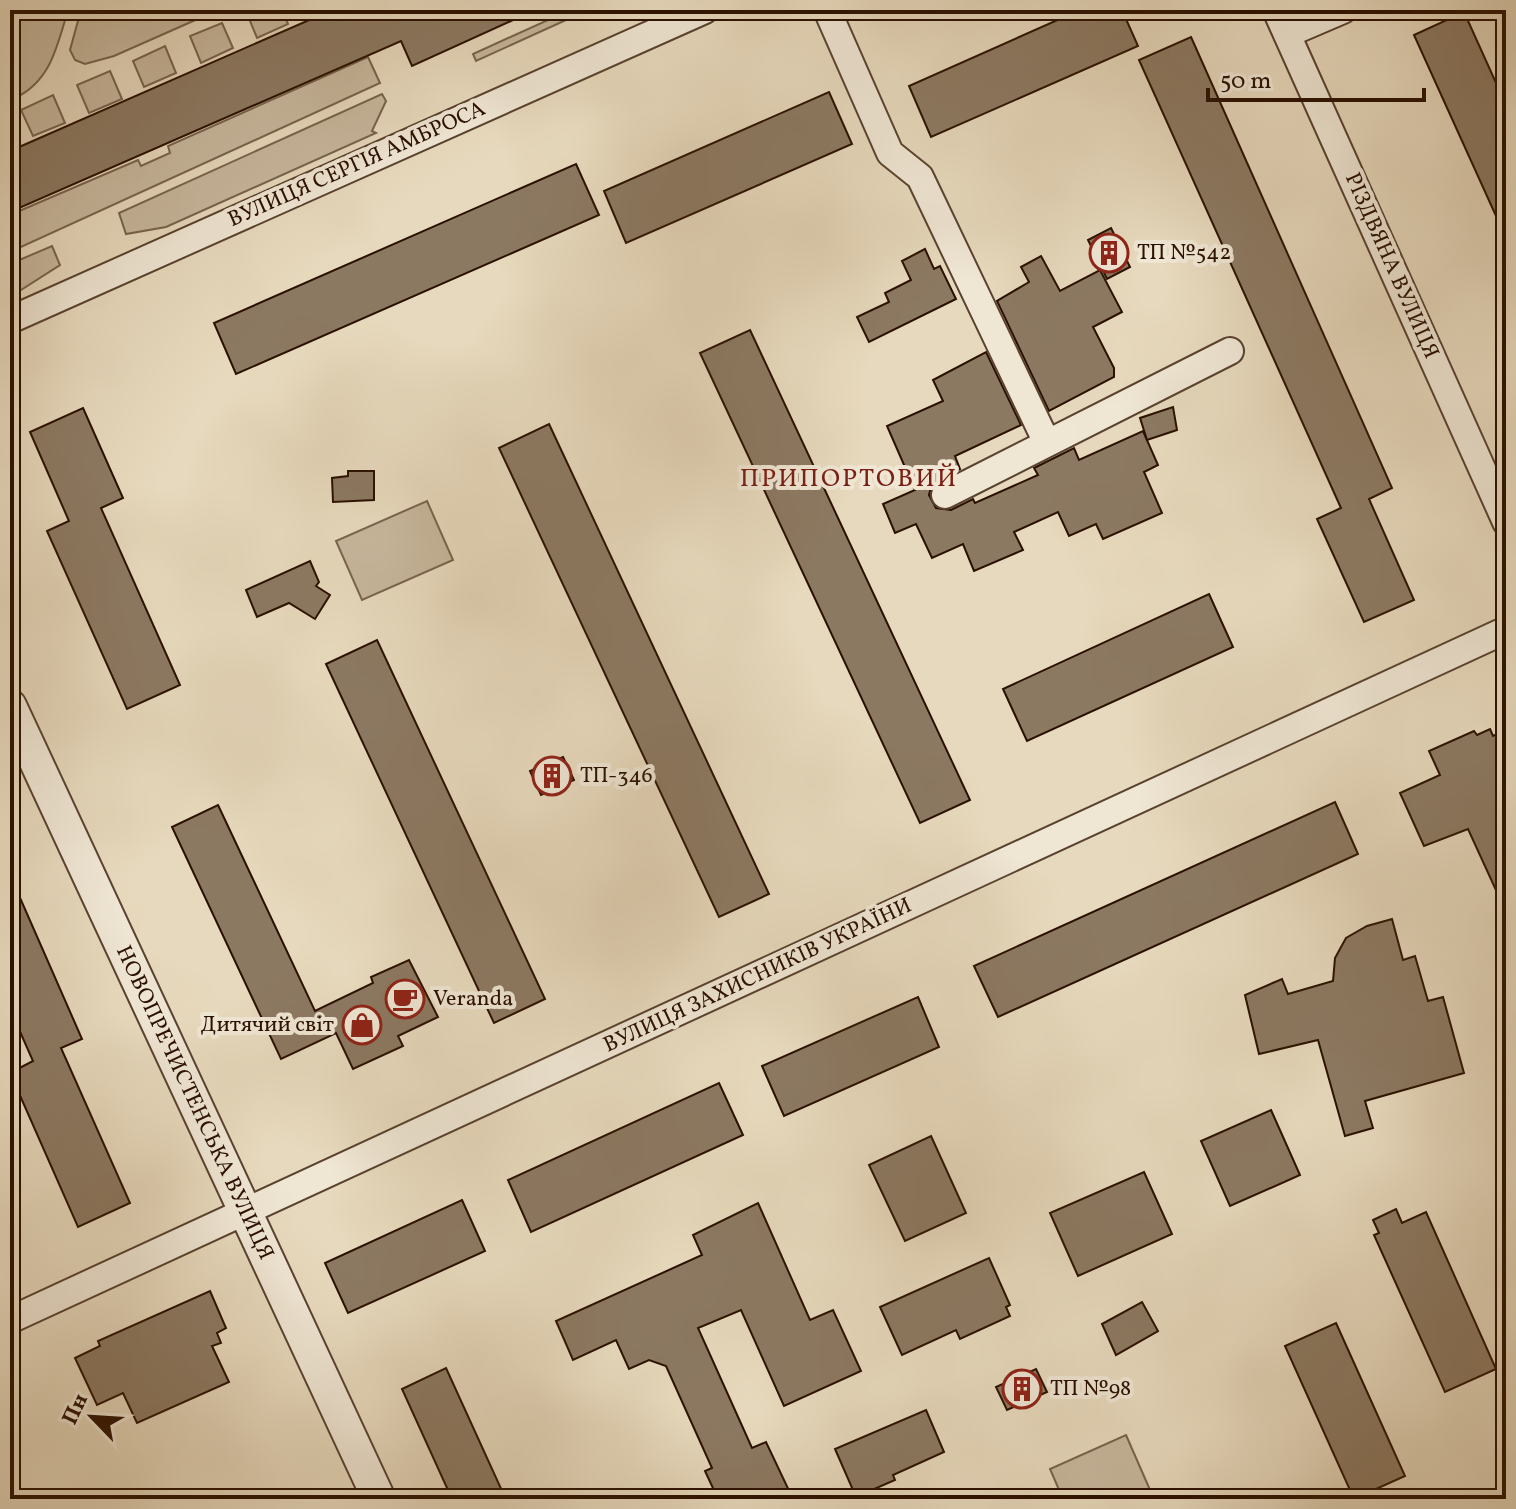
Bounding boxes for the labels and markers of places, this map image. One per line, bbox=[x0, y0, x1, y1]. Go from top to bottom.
building icon: ТП №542 bbox=[1088, 232, 1130, 274]
place label: ТП №542 bbox=[1137, 238, 1231, 269]
building icon: ТП-346 bbox=[531, 755, 573, 797]
place label: ТП-346 bbox=[580, 761, 653, 792]
cafe icon: Veranda bbox=[384, 978, 426, 1020]
place label: Veranda bbox=[433, 984, 513, 1015]
shop icon: Дитячий світ bbox=[341, 1004, 383, 1046]
place label: Дитячий світ bbox=[201, 1010, 334, 1041]
building icon: ТП №98 bbox=[1001, 1368, 1043, 1410]
place label: ТП №98 bbox=[1050, 1374, 1131, 1405]

